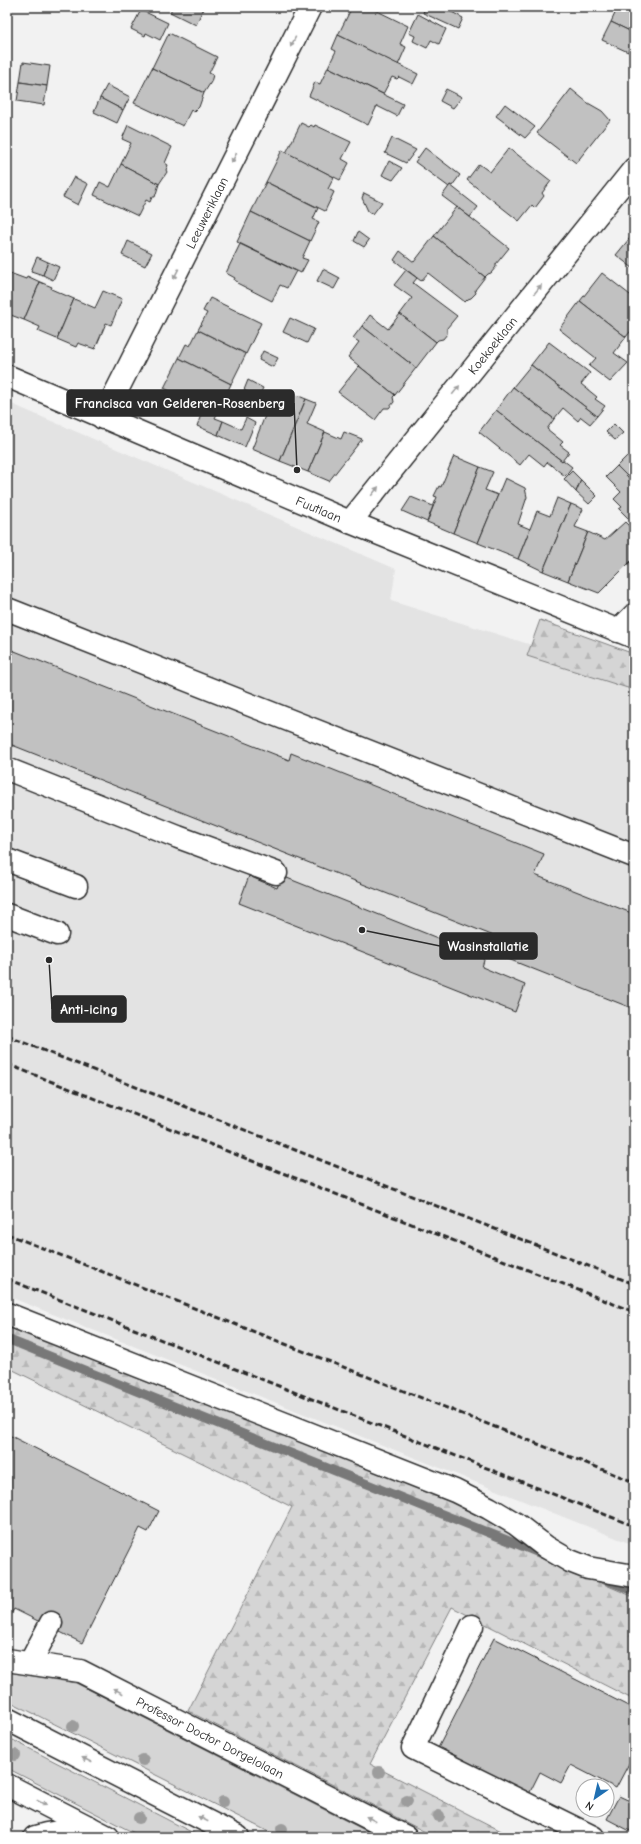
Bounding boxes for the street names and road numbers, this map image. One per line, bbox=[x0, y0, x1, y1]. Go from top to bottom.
street label: Leeuweriklaan bbox=[183, 175, 231, 251]
street label: Koekoeklaan bbox=[465, 314, 520, 377]
street label: Fuutlaan bbox=[294, 493, 344, 526]
street label: Professor Doctor Dorgelolaan bbox=[134, 1694, 286, 1782]

